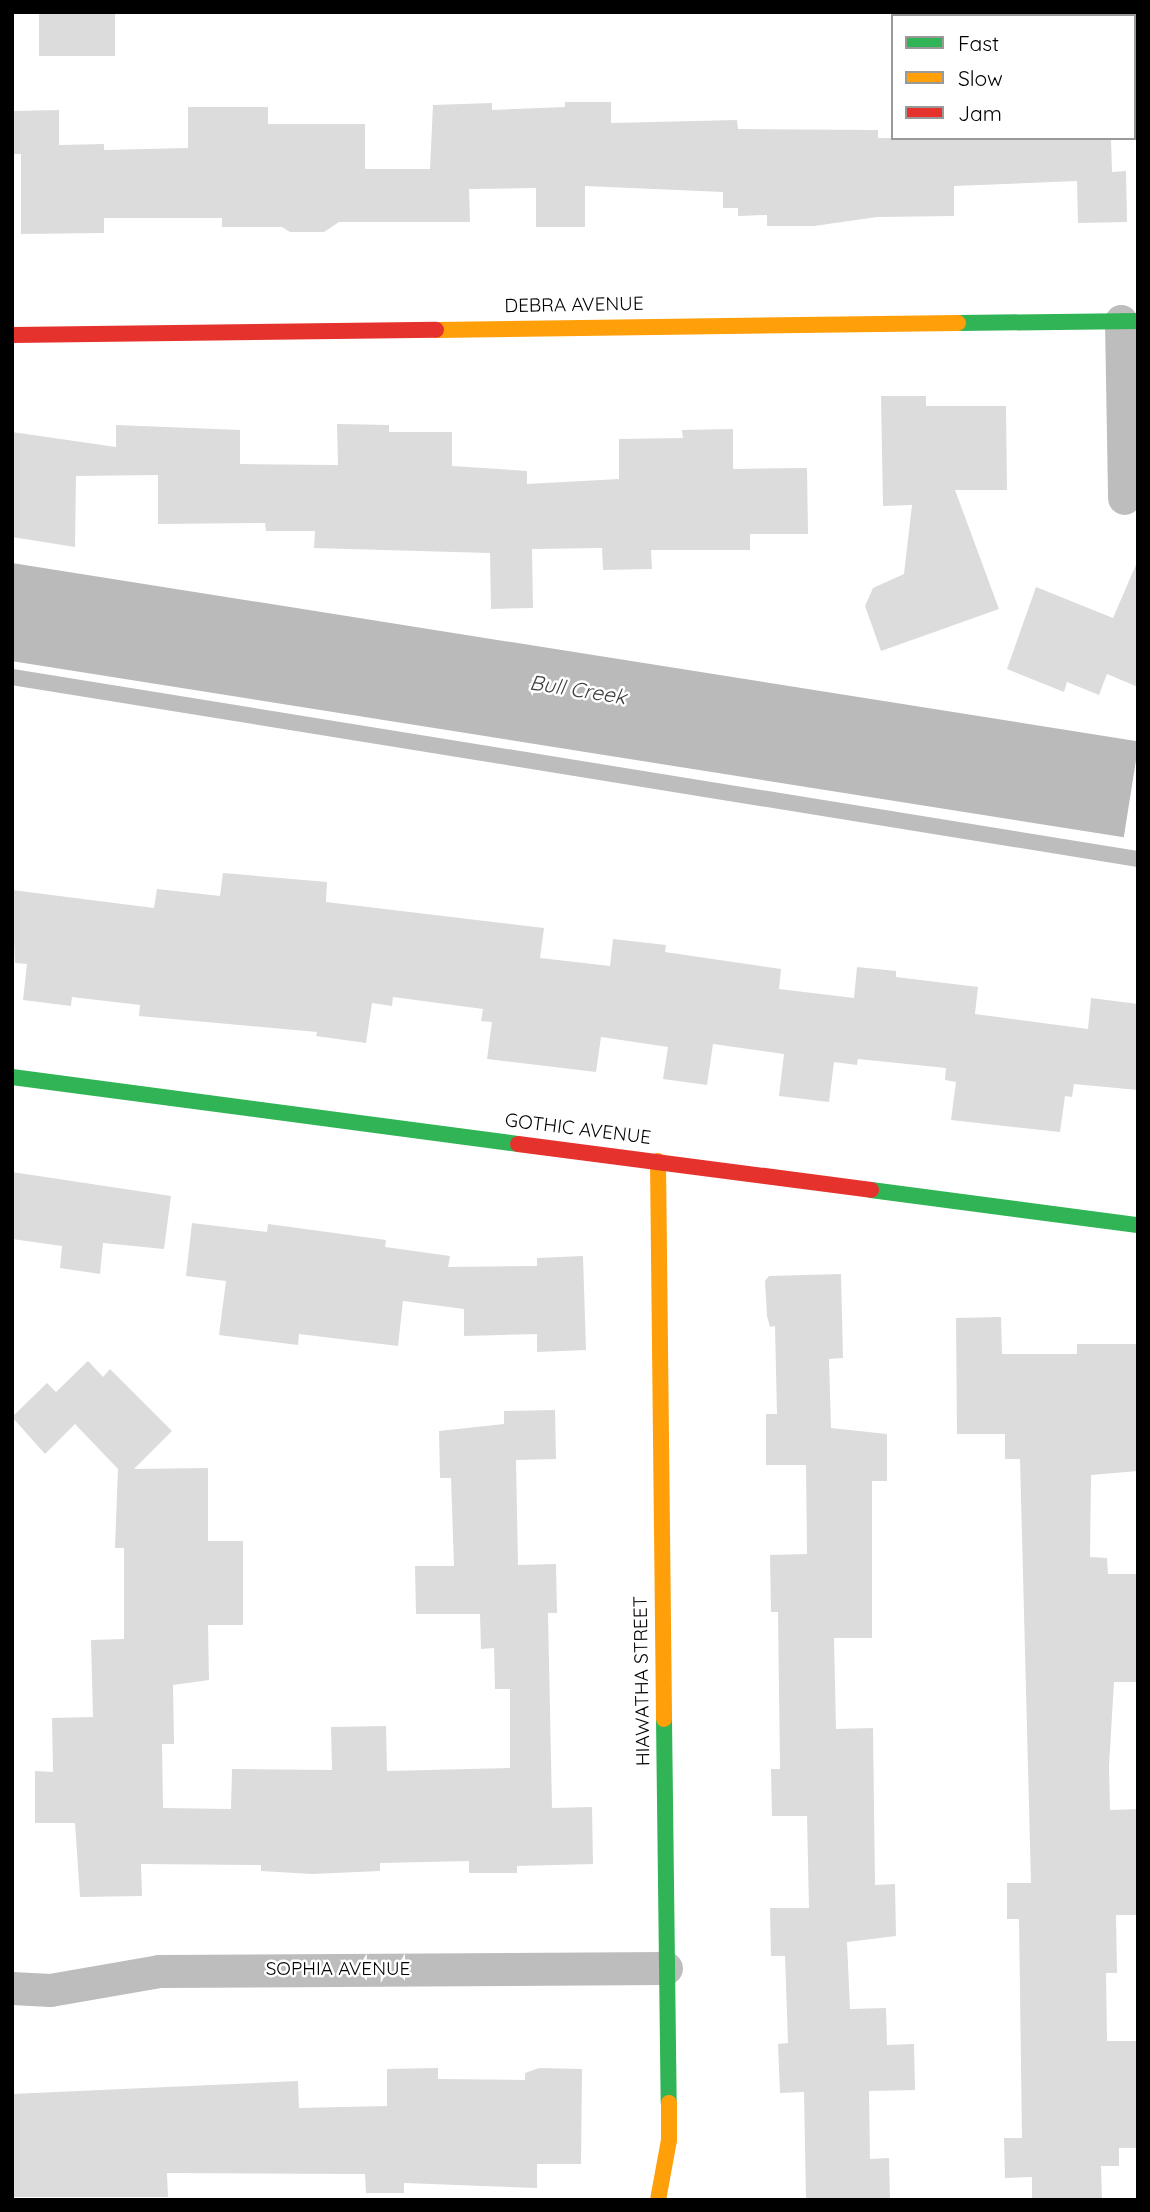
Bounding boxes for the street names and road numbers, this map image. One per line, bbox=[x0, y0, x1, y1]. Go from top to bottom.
street label: DEBRA AVENUE bbox=[504, 292, 644, 318]
street label: GOTHIC AVENUE bbox=[504, 1109, 652, 1149]
street label: HIAWATHA STREET bbox=[629, 1596, 655, 1766]
street label: SOPHIA AVENUE bbox=[266, 1958, 410, 1980]

